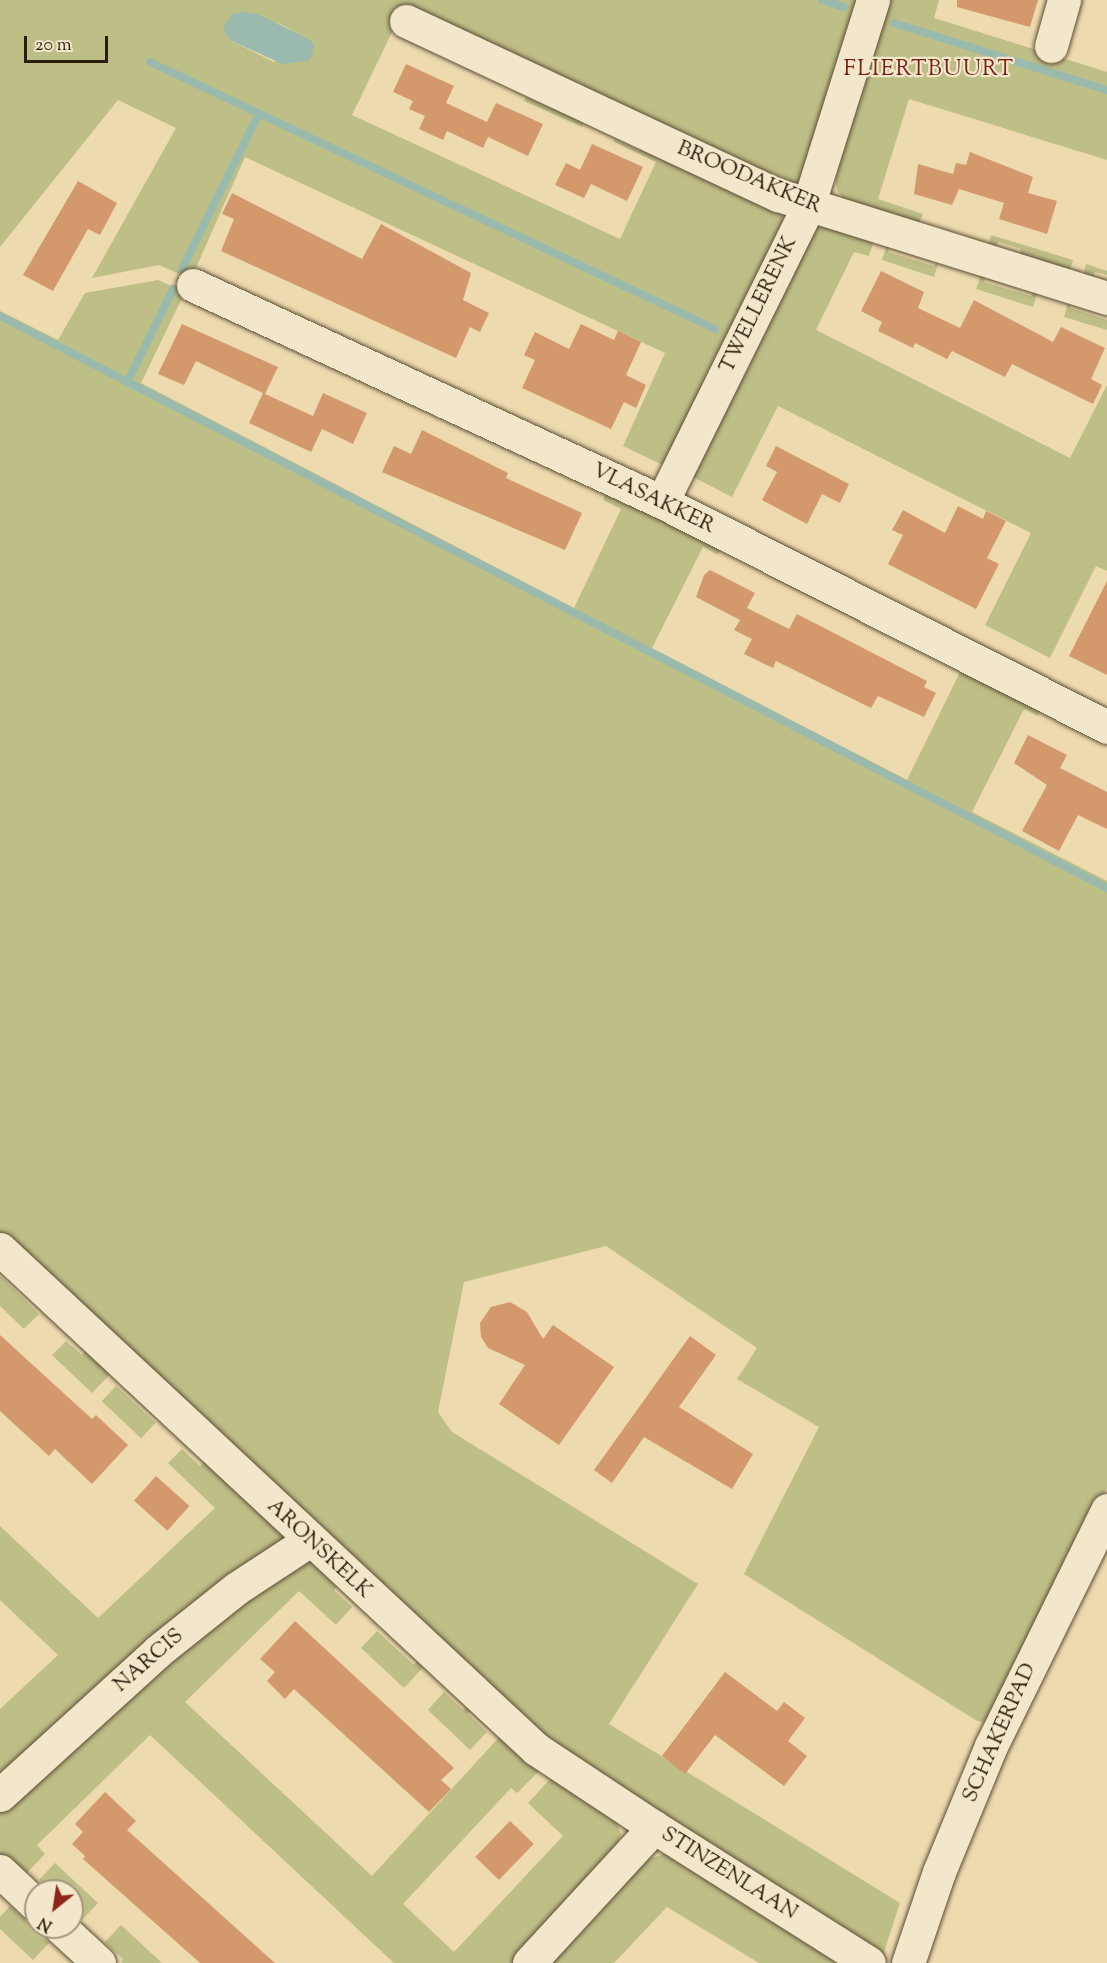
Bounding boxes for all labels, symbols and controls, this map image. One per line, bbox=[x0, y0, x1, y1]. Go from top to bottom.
scale bar bbox=[27, 24, 111, 62]
text: 20 m bbox=[35, 33, 72, 59]
district label: FLIERTBUURT bbox=[844, 58, 1014, 84]
street label: BROODAKKER bbox=[673, 136, 825, 220]
street label: TWELLERENK bbox=[715, 233, 803, 377]
street label: VLASAKKER bbox=[587, 458, 719, 540]
street label: ARONSKELK bbox=[261, 1494, 377, 1604]
street label: NARCIS bbox=[109, 1624, 189, 1698]
street label: SCHAKERPAD bbox=[958, 1660, 1042, 1806]
street label: STINZENLAAN bbox=[656, 1822, 802, 1926]
north arrow bbox=[24, 1879, 84, 1939]
text: N bbox=[34, 1910, 57, 1936]

